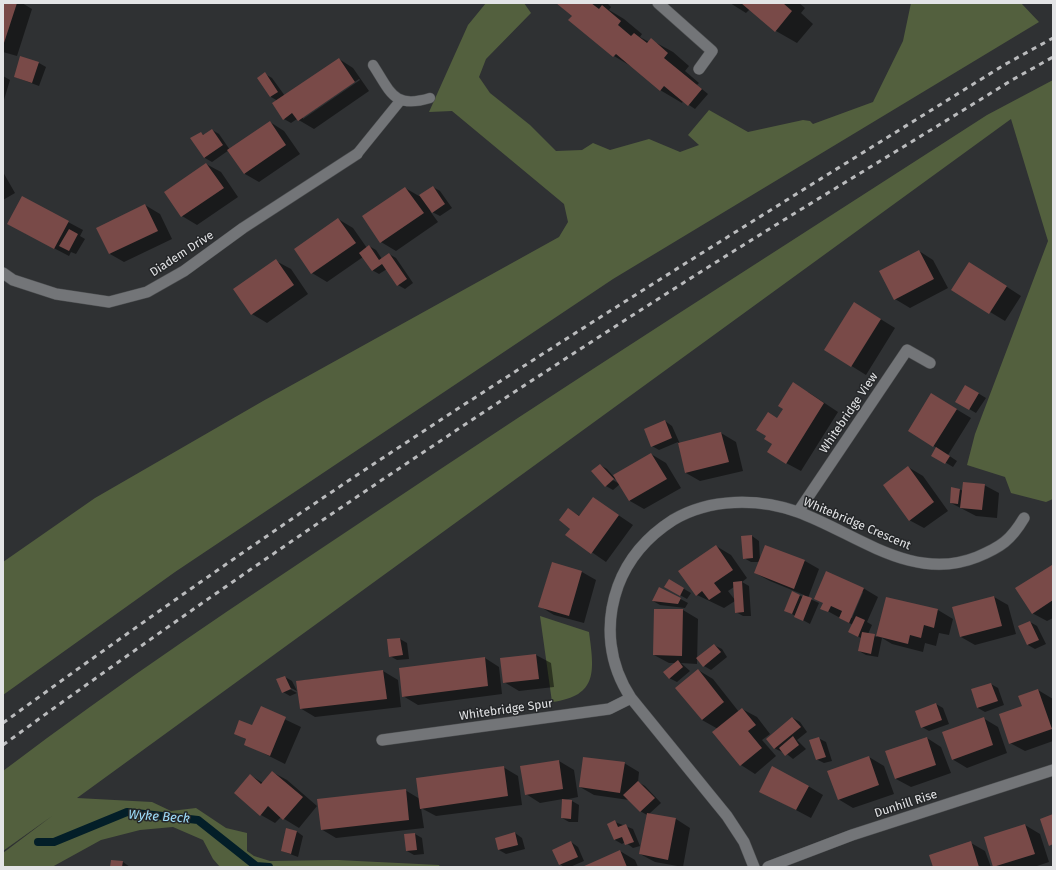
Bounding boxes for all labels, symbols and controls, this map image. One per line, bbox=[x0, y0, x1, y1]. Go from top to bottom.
street label: Diadem Drive bbox=[147, 228, 217, 280]
street label: Whitebridge View bbox=[817, 370, 881, 456]
street label: Whitebridge Crescent bbox=[801, 495, 913, 553]
street label: Whitebridge Spur bbox=[458, 696, 554, 724]
street label: Dunhill Rise bbox=[873, 787, 939, 821]
water label: Wyke Beck bbox=[128, 807, 190, 827]

